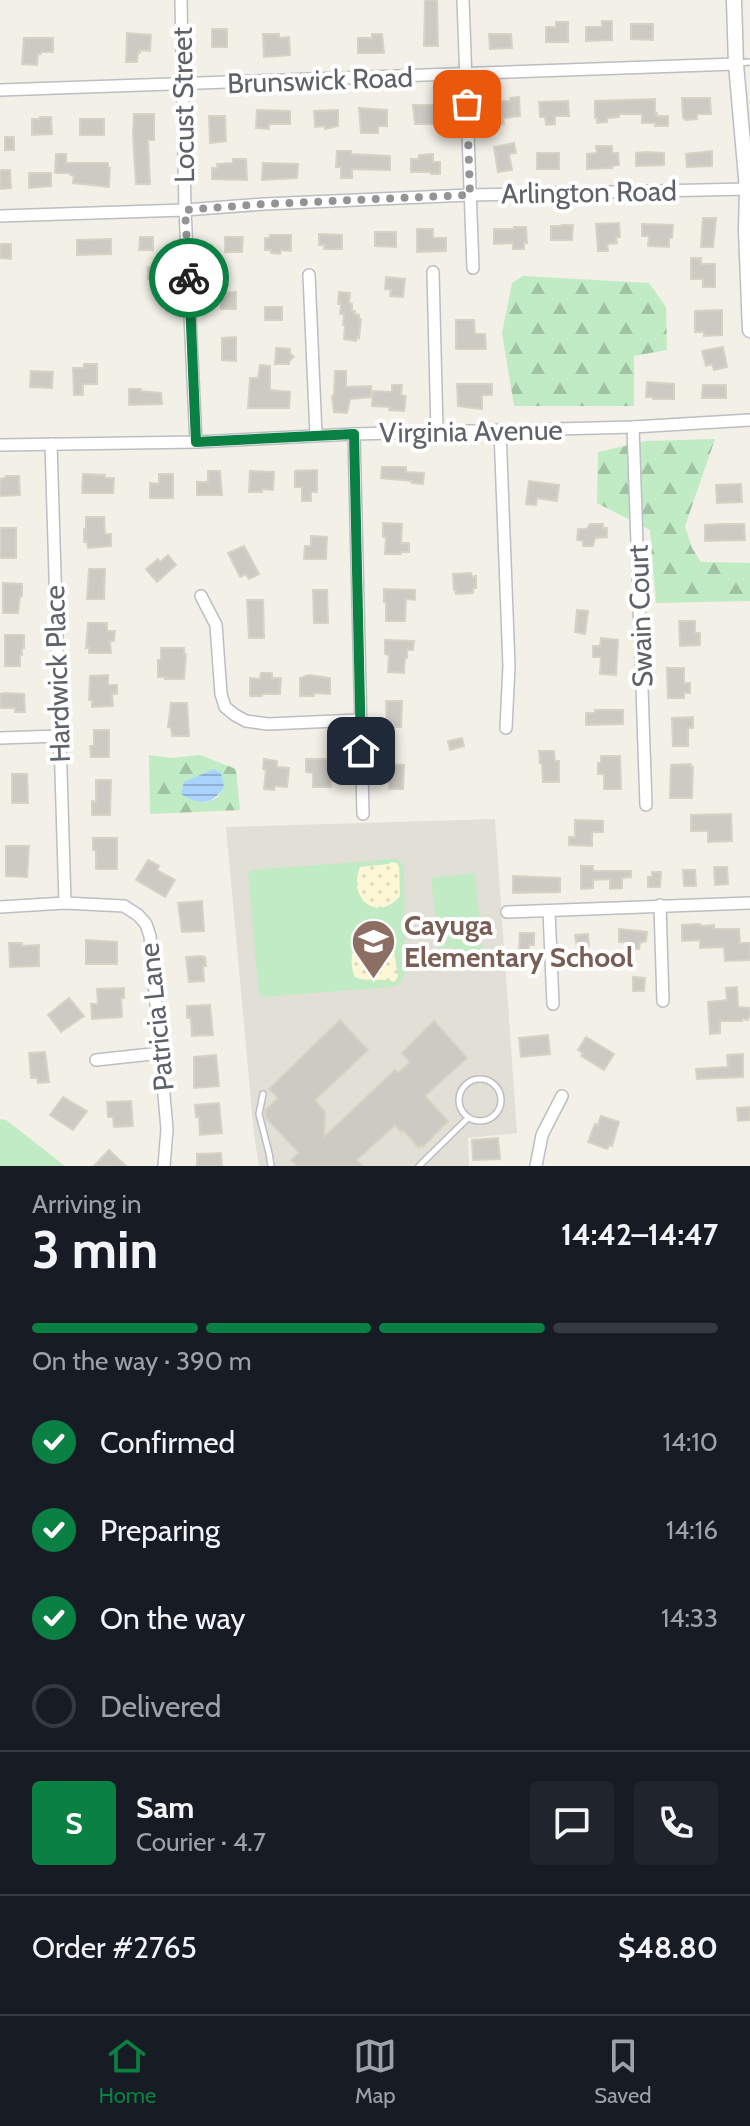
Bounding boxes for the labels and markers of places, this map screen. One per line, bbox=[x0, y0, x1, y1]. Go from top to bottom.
pin bbox=[433, 70, 501, 138]
pin bbox=[327, 717, 395, 785]
place label: Cayuga Elementary School bbox=[404, 908, 633, 974]
school or university icon: Cayuga Elementary School bbox=[349, 917, 397, 980]

